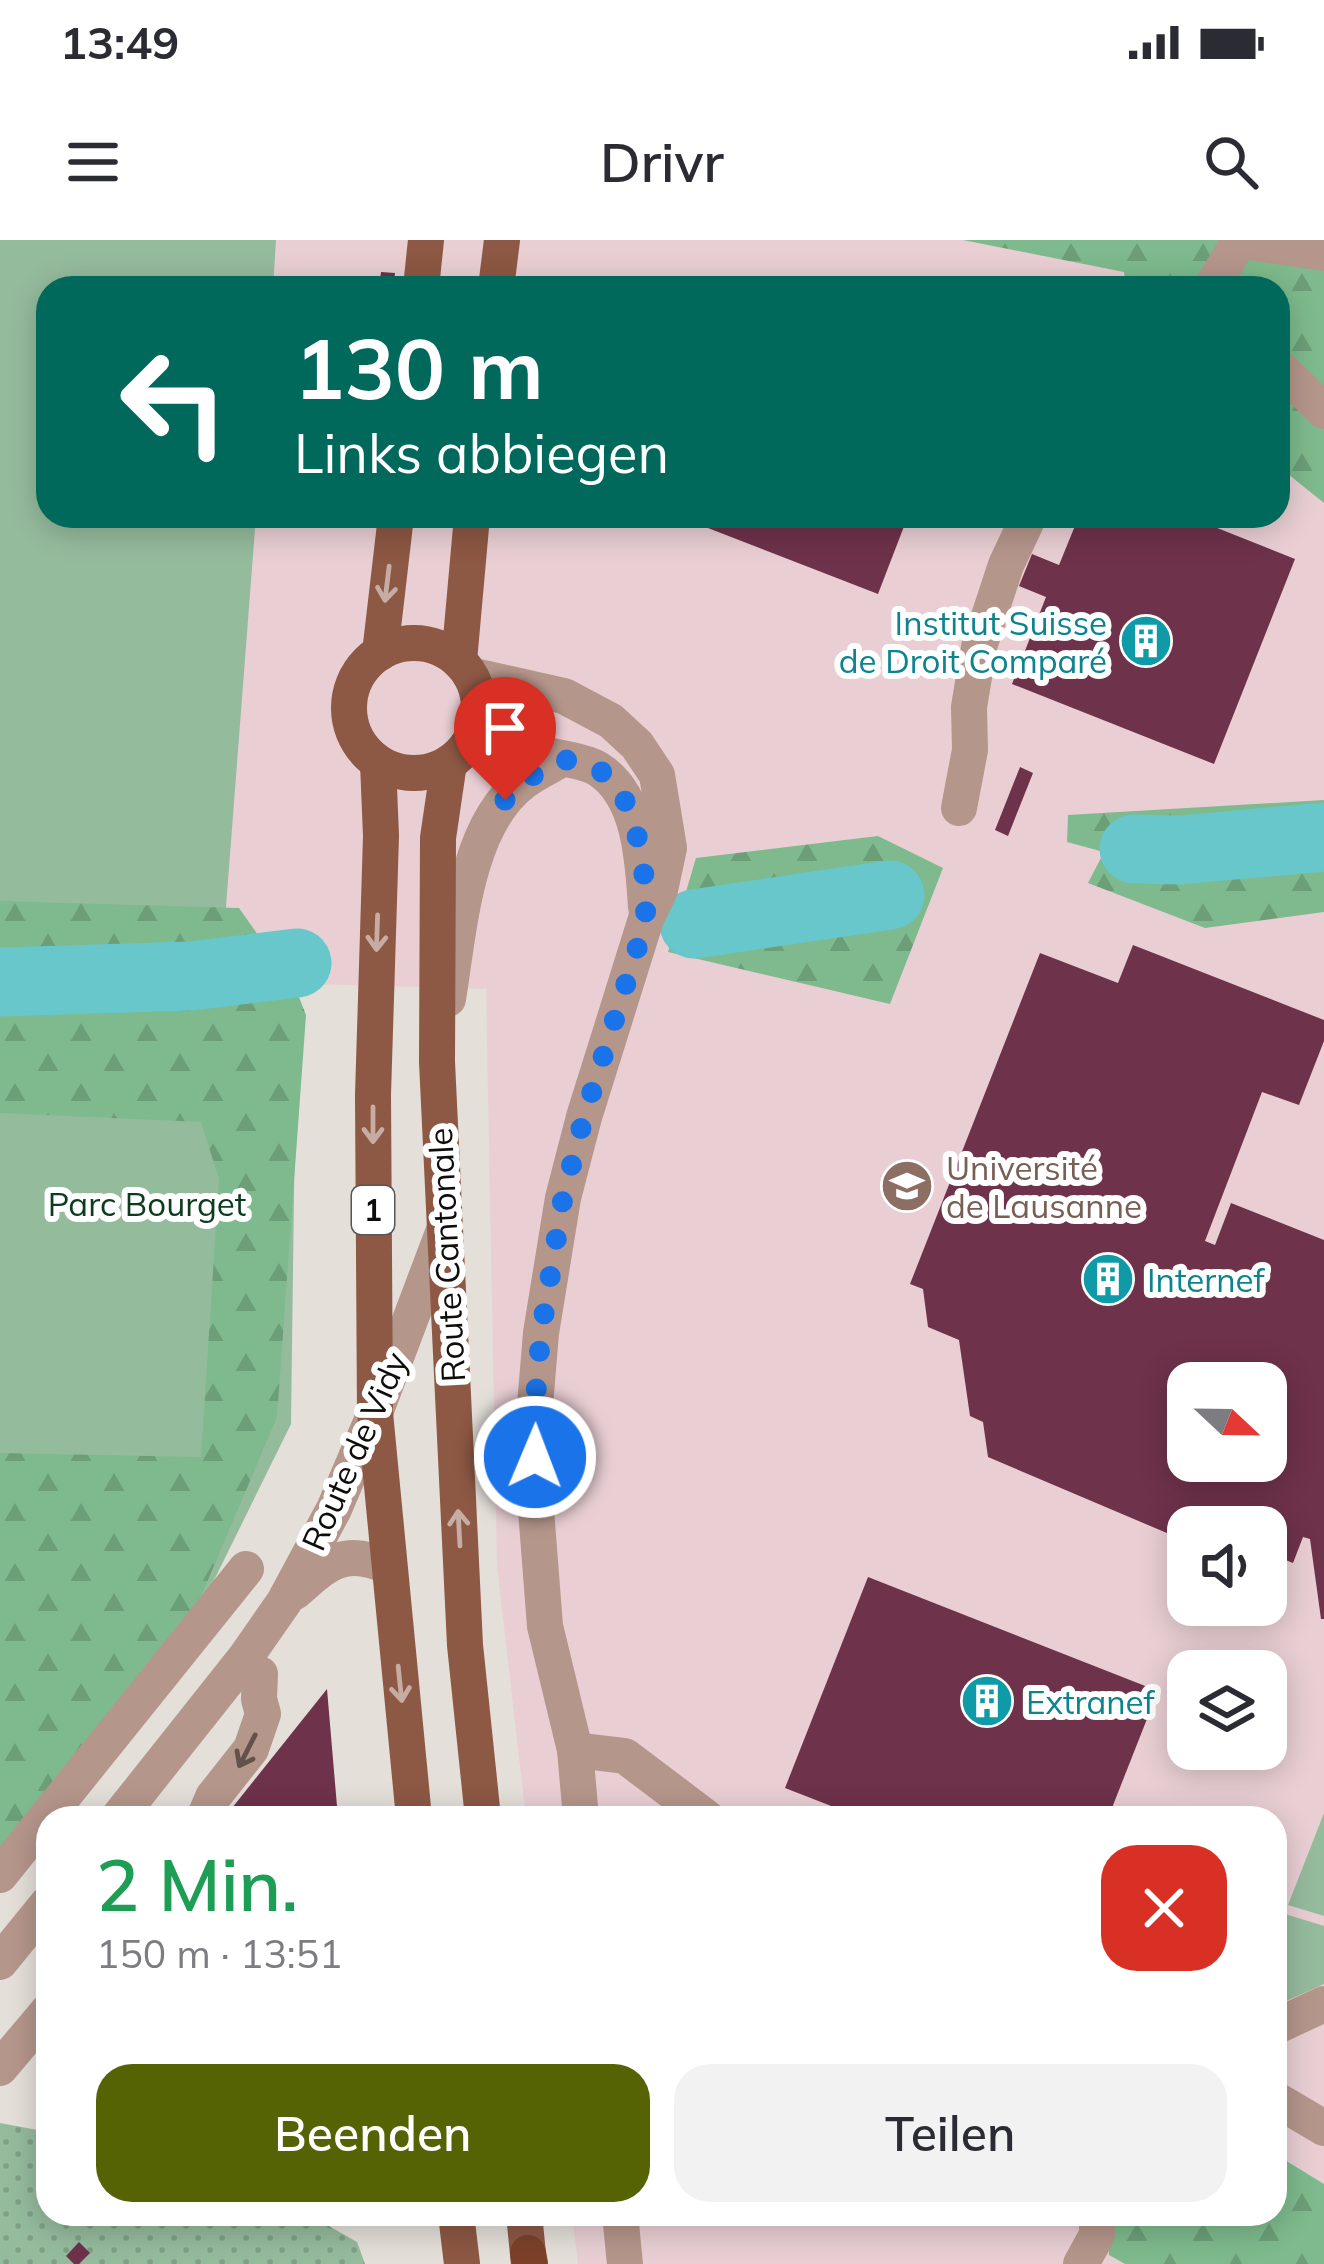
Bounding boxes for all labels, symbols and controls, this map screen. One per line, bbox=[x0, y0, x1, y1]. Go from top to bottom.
text: 13:49 bbox=[60, 14, 179, 70]
text: Drivr bbox=[600, 128, 724, 196]
icon: menu bbox=[60, 129, 126, 195]
icon: search bbox=[1198, 129, 1264, 195]
text: 130 m bbox=[294, 315, 544, 420]
icon: left bbox=[96, 324, 252, 480]
text: Links abbiegen bbox=[294, 419, 669, 487]
one-way arrow bbox=[375, 564, 398, 603]
place label: Institut Suisse de Droit Comparé bbox=[839, 602, 1107, 681]
building icon: Institut Suisse de Droit Comparé bbox=[1118, 613, 1174, 669]
pin bbox=[454, 677, 556, 800]
icon: arrive bbox=[472, 695, 538, 761]
one-way arrow bbox=[365, 912, 388, 951]
one-way arrow bbox=[362, 1105, 384, 1144]
street label: Route Cantonale bbox=[419, 1127, 473, 1383]
place label: Université de Lausanne bbox=[946, 1147, 1142, 1226]
school or university icon: Université de Lausanne bbox=[879, 1158, 935, 1214]
park label: Parc Bourget bbox=[48, 1183, 246, 1224]
road number: 1 bbox=[352, 1186, 394, 1234]
building icon: Internef bbox=[1080, 1251, 1136, 1307]
place label: Internef bbox=[1147, 1259, 1265, 1300]
street label: Route de Vidy bbox=[292, 1345, 416, 1557]
north arrow bbox=[1167, 1362, 1287, 1482]
map controls bbox=[1167, 1362, 1287, 1770]
position arrow bbox=[472, 1394, 598, 1520]
button: sound bbox=[1167, 1506, 1287, 1626]
one-way arrow bbox=[447, 1509, 470, 1548]
button: layers bbox=[1167, 1650, 1287, 1770]
one-way arrow bbox=[389, 1664, 412, 1703]
building icon: Extranef bbox=[959, 1673, 1015, 1729]
place label: Extranef bbox=[1026, 1681, 1155, 1722]
one-way arrow bbox=[234, 1732, 257, 1768]
text: 2 Min. bbox=[96, 1839, 298, 1929]
button: close bbox=[1101, 1845, 1227, 1971]
text: 150 m · 13:51 bbox=[96, 1929, 342, 1978]
button: Beenden bbox=[96, 2064, 650, 2202]
button: Teilen bbox=[674, 2064, 1227, 2202]

